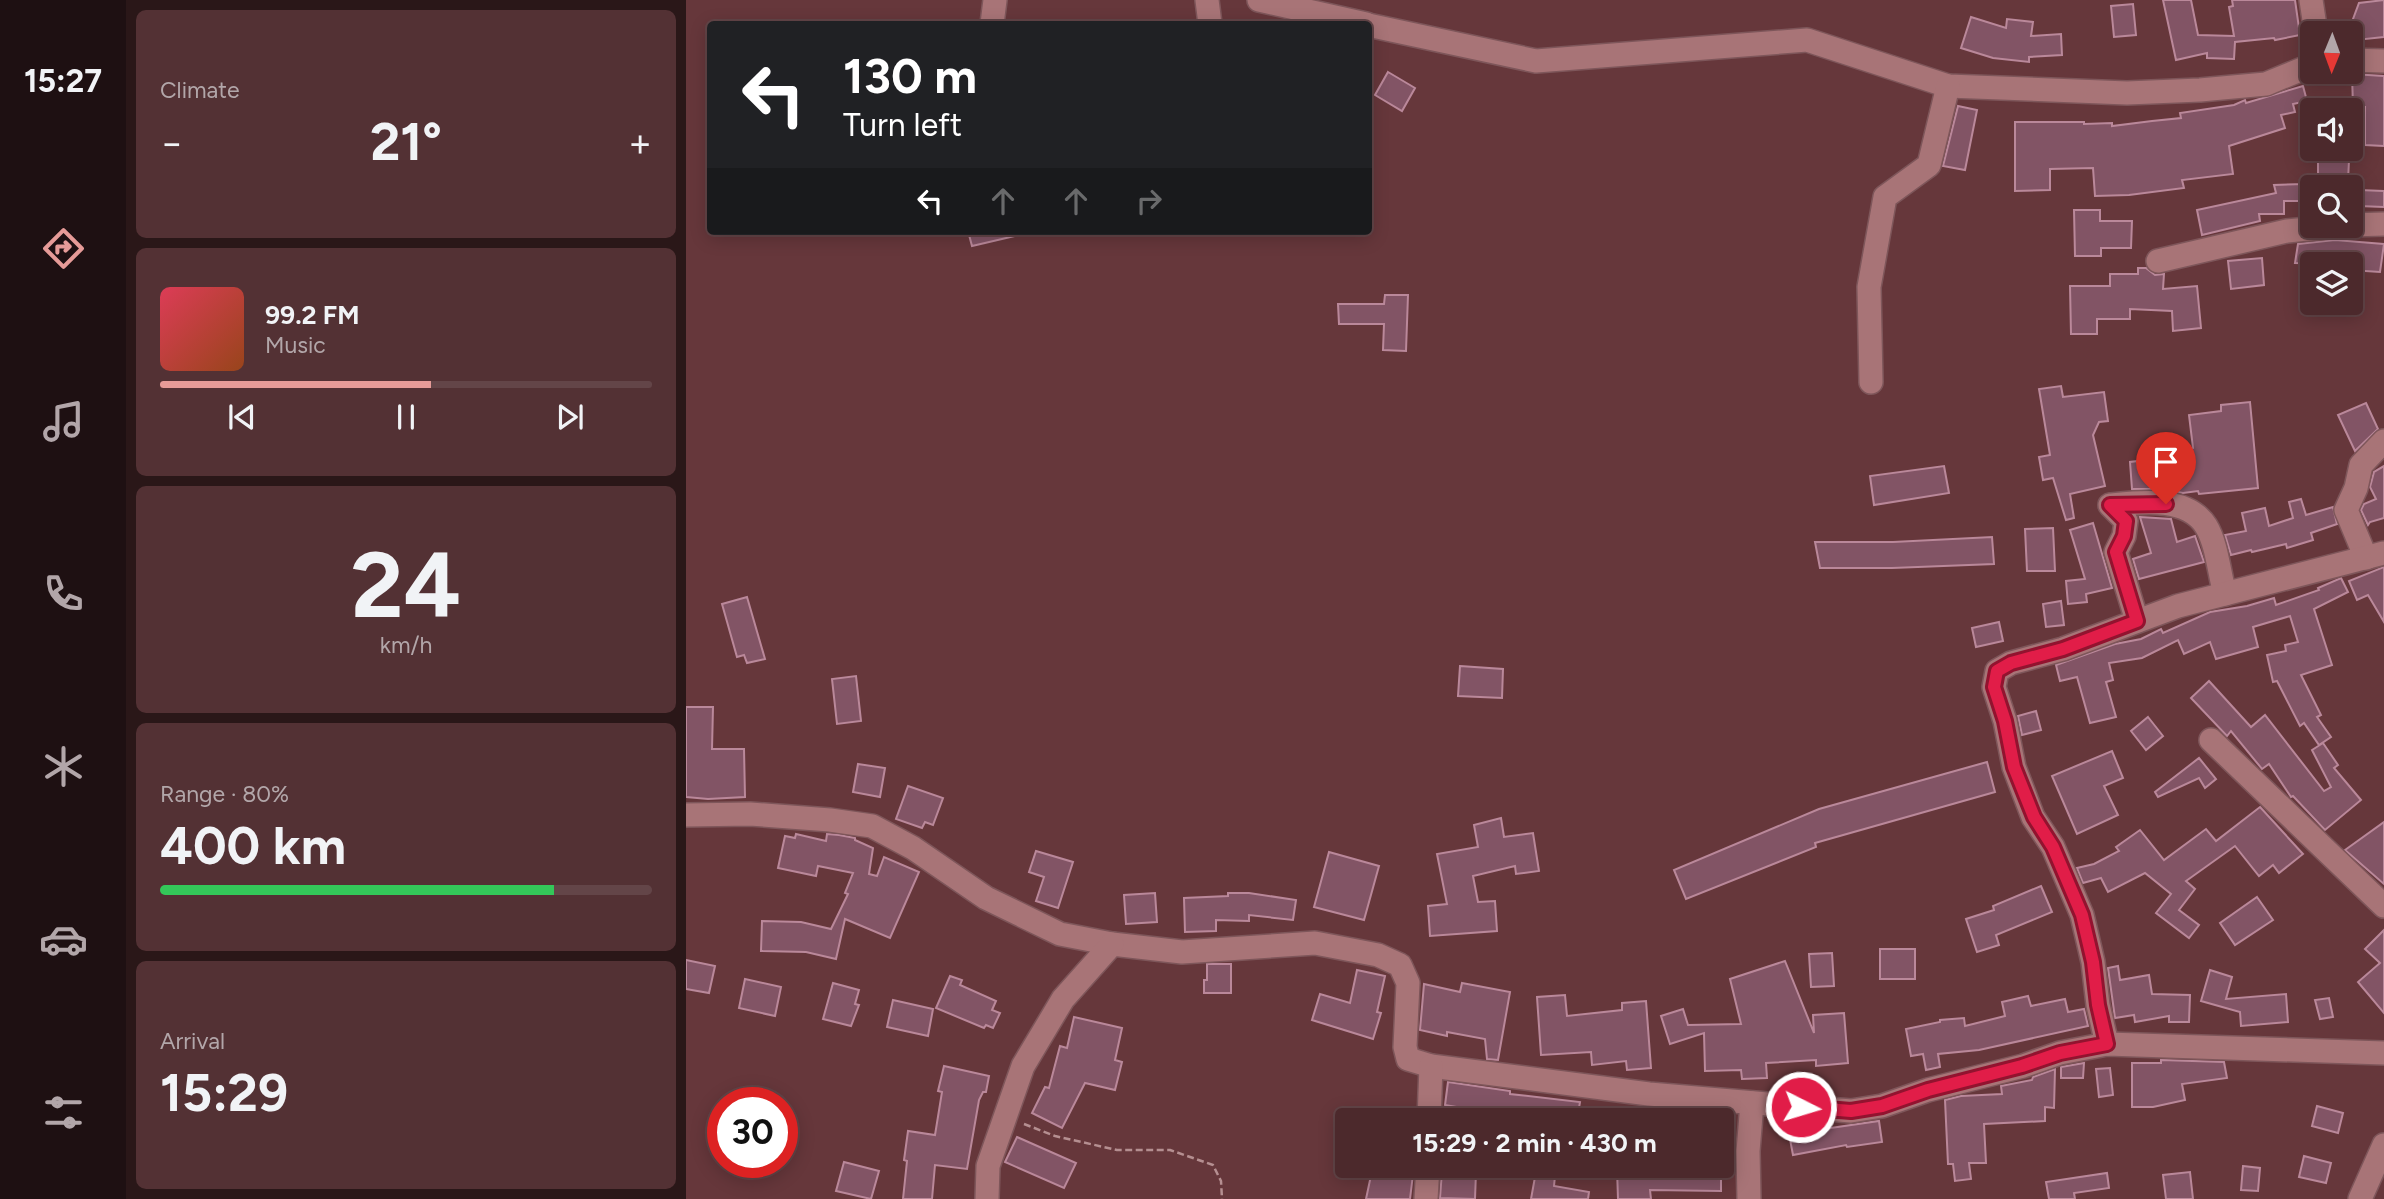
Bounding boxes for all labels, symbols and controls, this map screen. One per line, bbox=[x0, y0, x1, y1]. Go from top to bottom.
north arrow bbox=[2300, 21, 2362, 84]
map controls bbox=[2300, 21, 2363, 315]
text: 130 m bbox=[843, 46, 977, 105]
icon: left bbox=[728, 49, 819, 140]
text: 15:27 bbox=[24, 62, 102, 100]
text: Climate bbox=[160, 76, 239, 104]
button: sound bbox=[2300, 98, 2363, 161]
text: Turn left bbox=[843, 106, 962, 144]
text: 21° bbox=[370, 111, 442, 173]
text: − bbox=[160, 120, 184, 166]
text: + bbox=[628, 120, 652, 166]
button: search bbox=[2300, 175, 2363, 238]
icon: left bbox=[911, 182, 949, 220]
icon: ahead bbox=[984, 182, 1022, 220]
icon: ahead bbox=[1057, 182, 1095, 220]
icon: right bbox=[1130, 182, 1168, 220]
icon: directions bbox=[39, 224, 88, 273]
button: layers bbox=[2300, 252, 2363, 315]
text: 99.2 FM bbox=[265, 299, 360, 331]
text: Music bbox=[265, 331, 326, 359]
icon: music bbox=[39, 397, 88, 446]
icon: previous bbox=[223, 398, 261, 436]
icon: pause bbox=[387, 398, 425, 436]
icon: next bbox=[551, 398, 589, 436]
pin bbox=[2136, 432, 2196, 504]
icon: arrive bbox=[2147, 443, 2185, 481]
text: 24 bbox=[351, 531, 461, 640]
icon: phone bbox=[39, 569, 88, 618]
text: km/h bbox=[380, 631, 432, 659]
icon: climate bbox=[39, 742, 88, 791]
text: Range · 80% bbox=[160, 780, 289, 808]
text: 400 km bbox=[160, 815, 346, 877]
icon: car bbox=[39, 915, 88, 964]
text: Arrival bbox=[160, 1027, 225, 1055]
text: 15:29 bbox=[160, 1062, 288, 1124]
position arrow bbox=[1764, 1070, 1838, 1144]
speed limit sign: 30 bbox=[707, 1087, 798, 1178]
icon: filters bbox=[39, 1088, 88, 1137]
text: 15:29 · 2 min · 430 m bbox=[1412, 1127, 1657, 1159]

